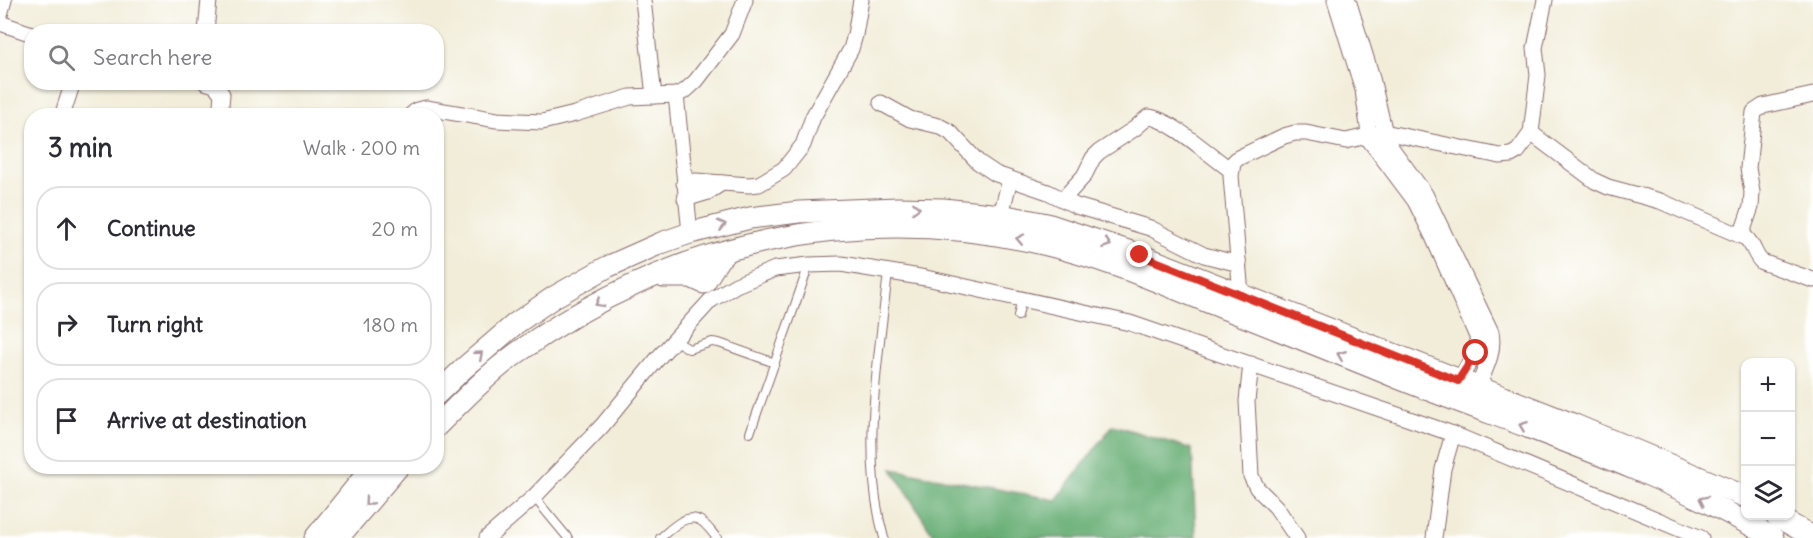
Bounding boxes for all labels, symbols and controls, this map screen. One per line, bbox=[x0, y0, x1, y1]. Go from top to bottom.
search box bbox=[24, 24, 444, 90]
icon: search bbox=[45, 41, 78, 74]
text: Search here bbox=[93, 43, 212, 71]
text: 3 min bbox=[48, 131, 113, 164]
text: Walk · 200 m bbox=[303, 135, 420, 160]
one-way arrow bbox=[912, 202, 921, 215]
icon: ahead bbox=[50, 212, 83, 245]
text: Continue bbox=[107, 214, 196, 242]
text: 20 m bbox=[372, 216, 418, 241]
one-way arrow bbox=[717, 219, 727, 232]
one-way arrow bbox=[1015, 233, 1025, 246]
one-way arrow bbox=[1101, 236, 1112, 249]
route end bbox=[1126, 241, 1152, 267]
one-way arrow bbox=[594, 296, 605, 307]
icon: right bbox=[50, 308, 83, 341]
text: Turn right bbox=[107, 310, 203, 338]
text: 180 m bbox=[363, 312, 418, 337]
route start bbox=[1462, 339, 1488, 365]
one-way arrow bbox=[1336, 350, 1347, 362]
one-way arrow bbox=[472, 351, 483, 362]
map controls bbox=[1741, 358, 1795, 520]
button: + bbox=[1741, 358, 1795, 412]
icon: arrive bbox=[50, 404, 83, 437]
text: Arrive at destination bbox=[107, 406, 307, 434]
button: − bbox=[1741, 412, 1795, 466]
one-way arrow bbox=[1518, 421, 1529, 433]
button: layers bbox=[1741, 466, 1795, 520]
one-way arrow bbox=[364, 495, 375, 506]
one-way arrow bbox=[1699, 495, 1710, 507]

